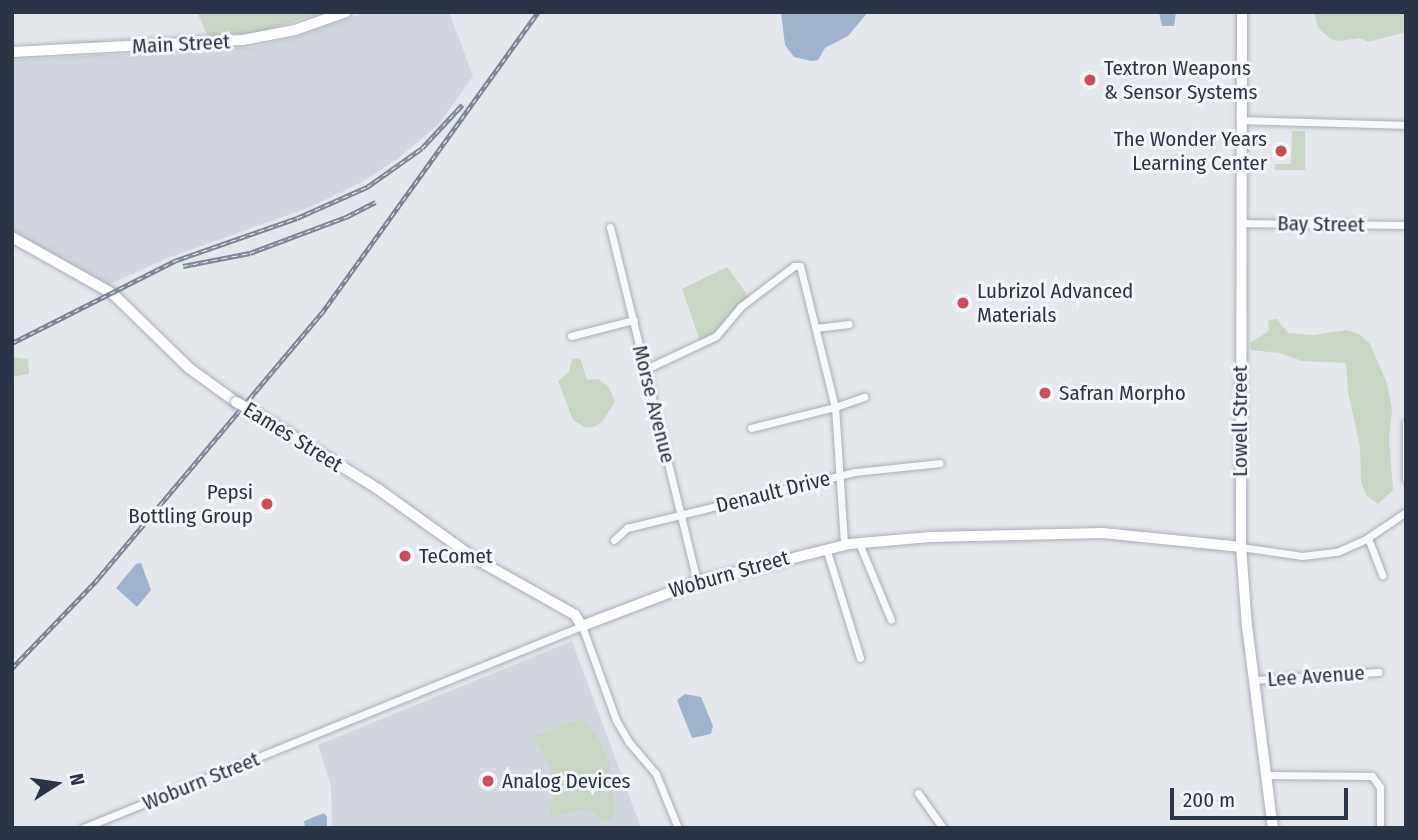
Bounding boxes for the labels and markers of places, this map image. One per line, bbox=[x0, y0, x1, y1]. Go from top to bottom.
place label: Textron Weapons & Sensor Systems bbox=[1104, 55, 1257, 105]
marker: Textron Weapons & Sensor Systems bbox=[1082, 72, 1098, 88]
place label: The Wonder Years Learning Center bbox=[1114, 126, 1267, 176]
marker: The Wonder Years Learning Center bbox=[1273, 143, 1289, 159]
place label: Lubrizol Advanced Materials bbox=[977, 278, 1133, 328]
marker: Lubrizol Advanced Materials bbox=[955, 295, 971, 311]
place label: Safran Morpho bbox=[1059, 380, 1186, 406]
marker: Safran Morpho bbox=[1037, 385, 1053, 401]
place label: Pepsi Bottling Group bbox=[128, 479, 253, 529]
marker: Pepsi Bottling Group bbox=[259, 496, 275, 512]
place label: TeComet bbox=[419, 543, 493, 569]
marker: TeComet bbox=[397, 548, 413, 564]
place label: Analog Devices bbox=[502, 768, 631, 794]
marker: Analog Devices bbox=[480, 773, 496, 789]

